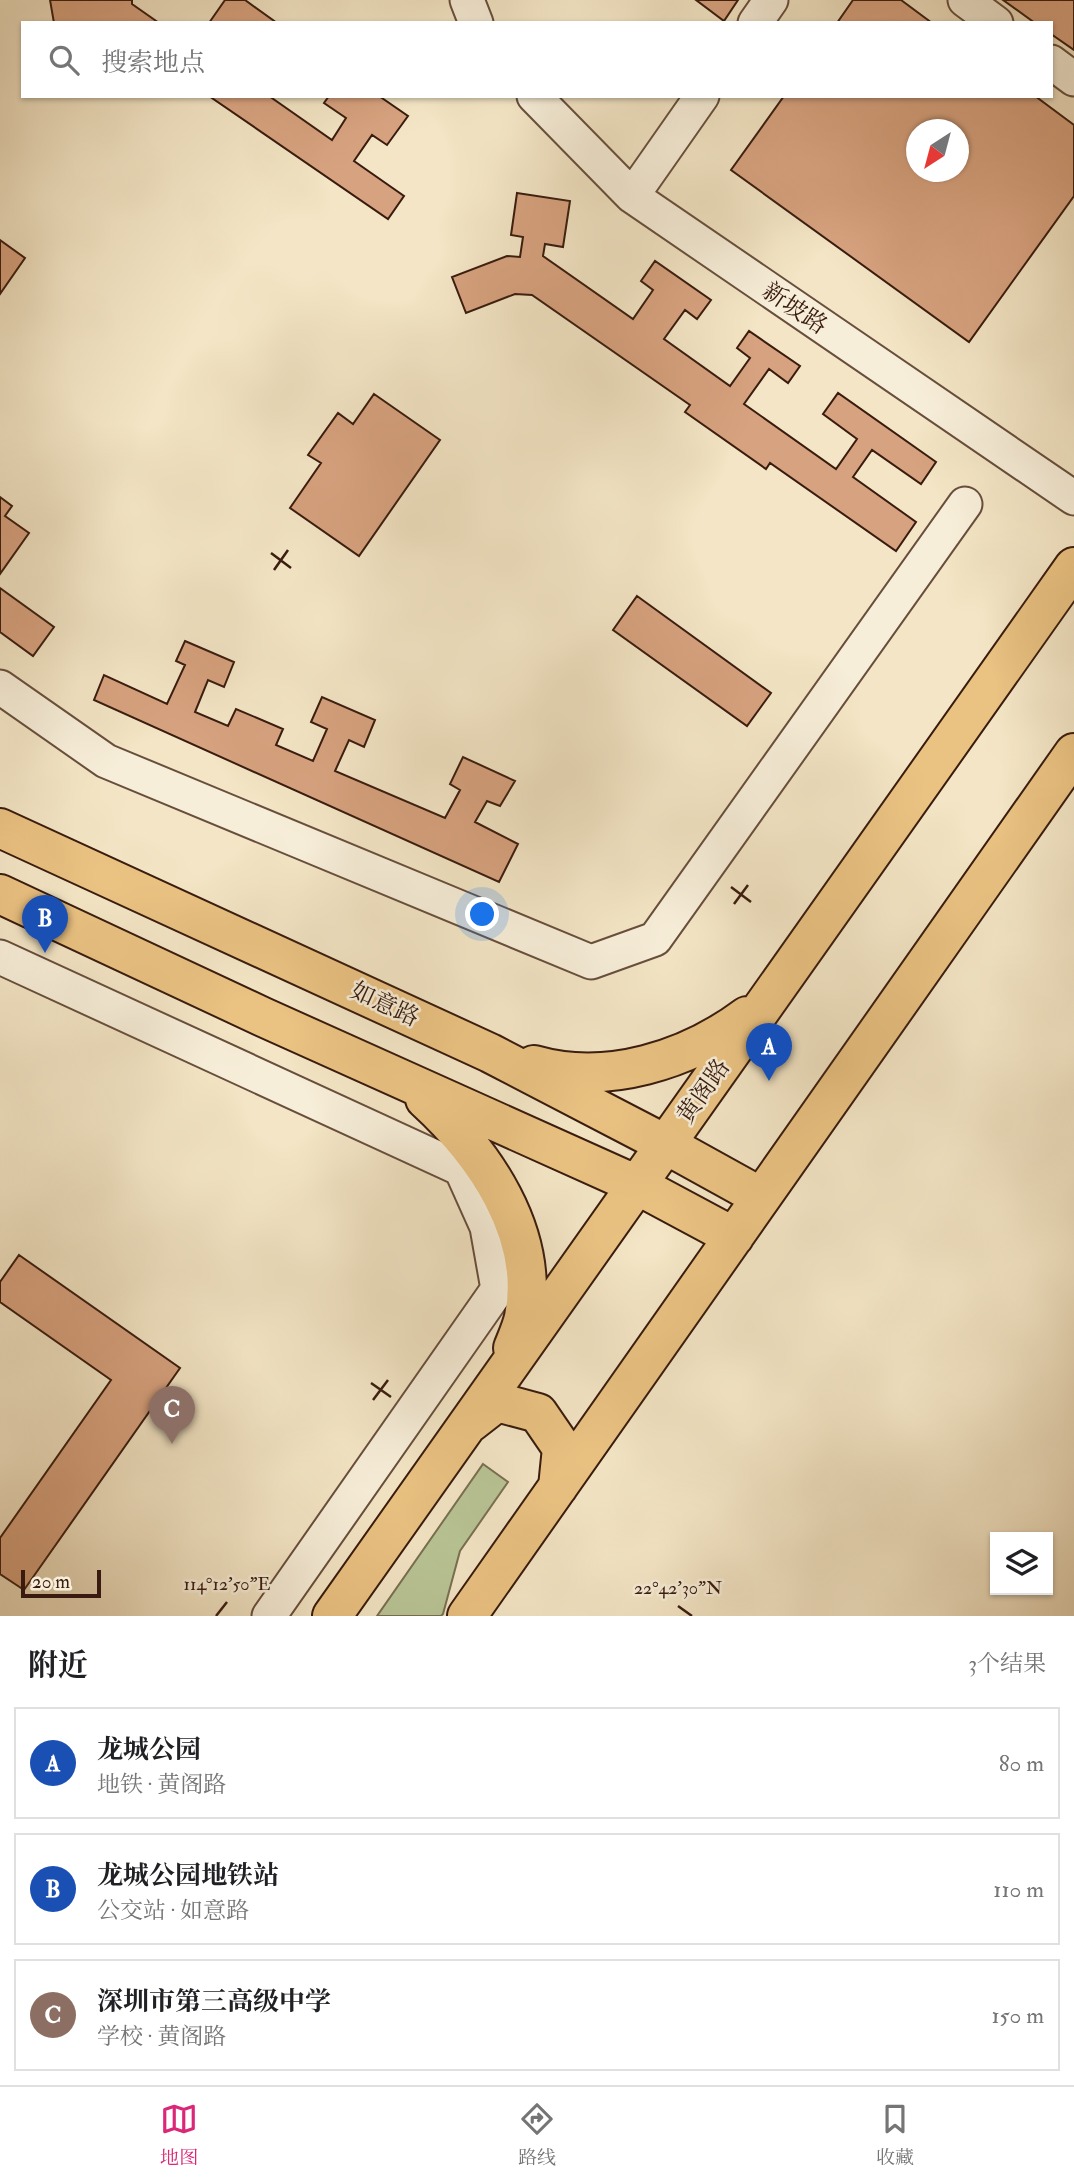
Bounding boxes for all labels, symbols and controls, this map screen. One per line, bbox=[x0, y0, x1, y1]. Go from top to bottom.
search box bbox=[21, 21, 1053, 98]
icon: search bbox=[45, 41, 83, 79]
text: 搜索地点 bbox=[101, 47, 205, 79]
north arrow bbox=[906, 119, 969, 182]
street label: 新坡路 bbox=[756, 275, 833, 341]
pin: B bbox=[22, 895, 68, 953]
your location bbox=[465, 897, 499, 931]
street label: 如意路 bbox=[346, 975, 424, 1034]
pin: A bbox=[746, 1023, 792, 1081]
street label: 黄阁路 bbox=[670, 1053, 737, 1130]
pin: C bbox=[149, 1386, 195, 1444]
map controls bbox=[990, 1532, 1053, 1595]
button: layers bbox=[990, 1532, 1053, 1595]
scale bar bbox=[21, 1567, 102, 1599]
text: 20 m bbox=[32, 1570, 70, 1594]
text: 114°12'50"E bbox=[184, 1573, 270, 1596]
text: 22°42'30"N bbox=[634, 1577, 722, 1600]
text: 附近 bbox=[28, 1647, 88, 1684]
text: 3个结果 bbox=[968, 1649, 1046, 1678]
text: 龙城公园 bbox=[97, 1734, 201, 1766]
text: A bbox=[46, 1749, 60, 1778]
text: 80 m bbox=[999, 1749, 1044, 1778]
text: 地铁 · 黄阁路 bbox=[97, 1770, 226, 1799]
text: 龙城公园地铁站 bbox=[97, 1860, 279, 1892]
text: B bbox=[45, 1875, 61, 1904]
text: 110 m bbox=[993, 1875, 1044, 1904]
text: 公交站 · 如意路 bbox=[97, 1896, 249, 1925]
text: 深圳市第三高级中学 bbox=[97, 1986, 331, 2018]
text: C bbox=[45, 2001, 61, 2030]
text: 150 m bbox=[991, 2001, 1044, 2030]
text: 学校 · 黄阁路 bbox=[97, 2022, 226, 2051]
tab: 地图 bbox=[160, 2100, 198, 2170]
tab: 路线 bbox=[518, 2100, 556, 2170]
tab: 收藏 bbox=[876, 2100, 914, 2170]

